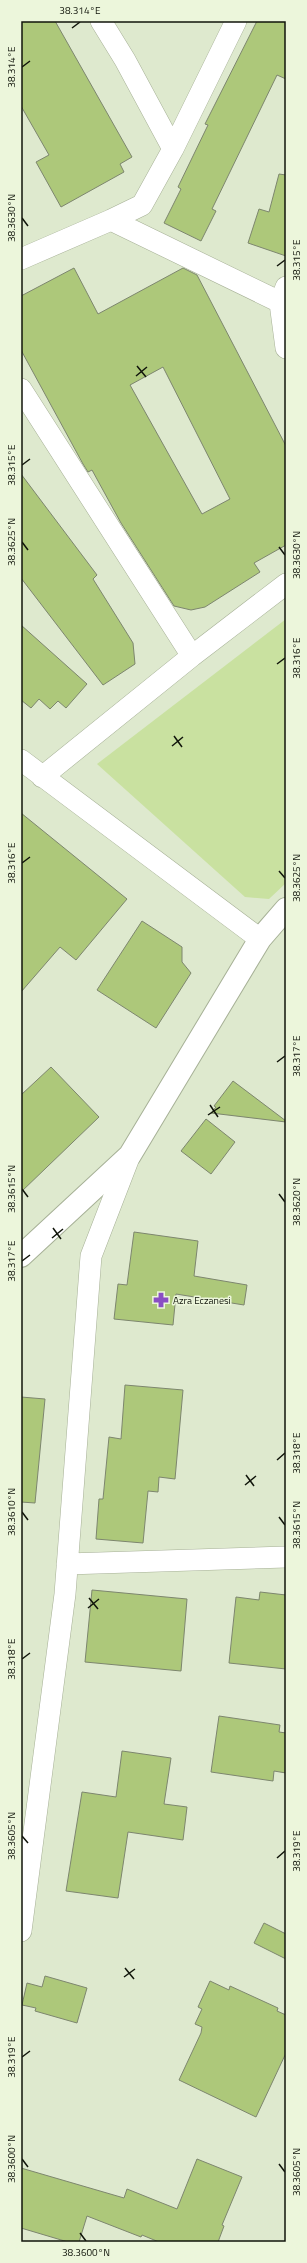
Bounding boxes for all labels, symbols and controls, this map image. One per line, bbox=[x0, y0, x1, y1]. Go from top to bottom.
text: 38.314°E bbox=[59, 3, 101, 18]
text: 38.314°E bbox=[4, 46, 19, 88]
text: 38.3630°N bbox=[4, 194, 19, 242]
text: 38.315°E bbox=[289, 239, 304, 281]
text: 38.315°E bbox=[4, 444, 19, 486]
text: 38.3625°N bbox=[4, 518, 19, 566]
text: 38.3630°N bbox=[289, 531, 304, 579]
text: 38.316°E bbox=[289, 637, 304, 679]
text: 38.316°E bbox=[4, 842, 19, 884]
text: 38.3625°N bbox=[289, 854, 304, 902]
text: 38.317°E bbox=[289, 1035, 304, 1077]
text: 38.3615°N bbox=[4, 1165, 19, 1213]
text: 38.3620°N bbox=[289, 1178, 304, 1226]
text: 38.317°E bbox=[4, 1240, 19, 1282]
pharmacy icon: Azra Eczanesi bbox=[152, 1291, 170, 1309]
place label: Azra Eczanesi bbox=[173, 1293, 231, 1308]
text: 38.318°E bbox=[289, 1432, 304, 1474]
text: 38.3610°N bbox=[4, 1488, 19, 1536]
text: 38.3615°N bbox=[289, 1501, 304, 1549]
text: 38.318°E bbox=[4, 1638, 19, 1680]
text: 38.3605°N bbox=[4, 1812, 19, 1860]
text: 38.319°E bbox=[289, 1830, 304, 1872]
text: 38.319°E bbox=[4, 2036, 19, 2078]
text: 38.3600°N bbox=[4, 2135, 19, 2183]
text: 38.3605°N bbox=[289, 2148, 304, 2196]
text: 38.3600°N bbox=[62, 2245, 110, 2260]

